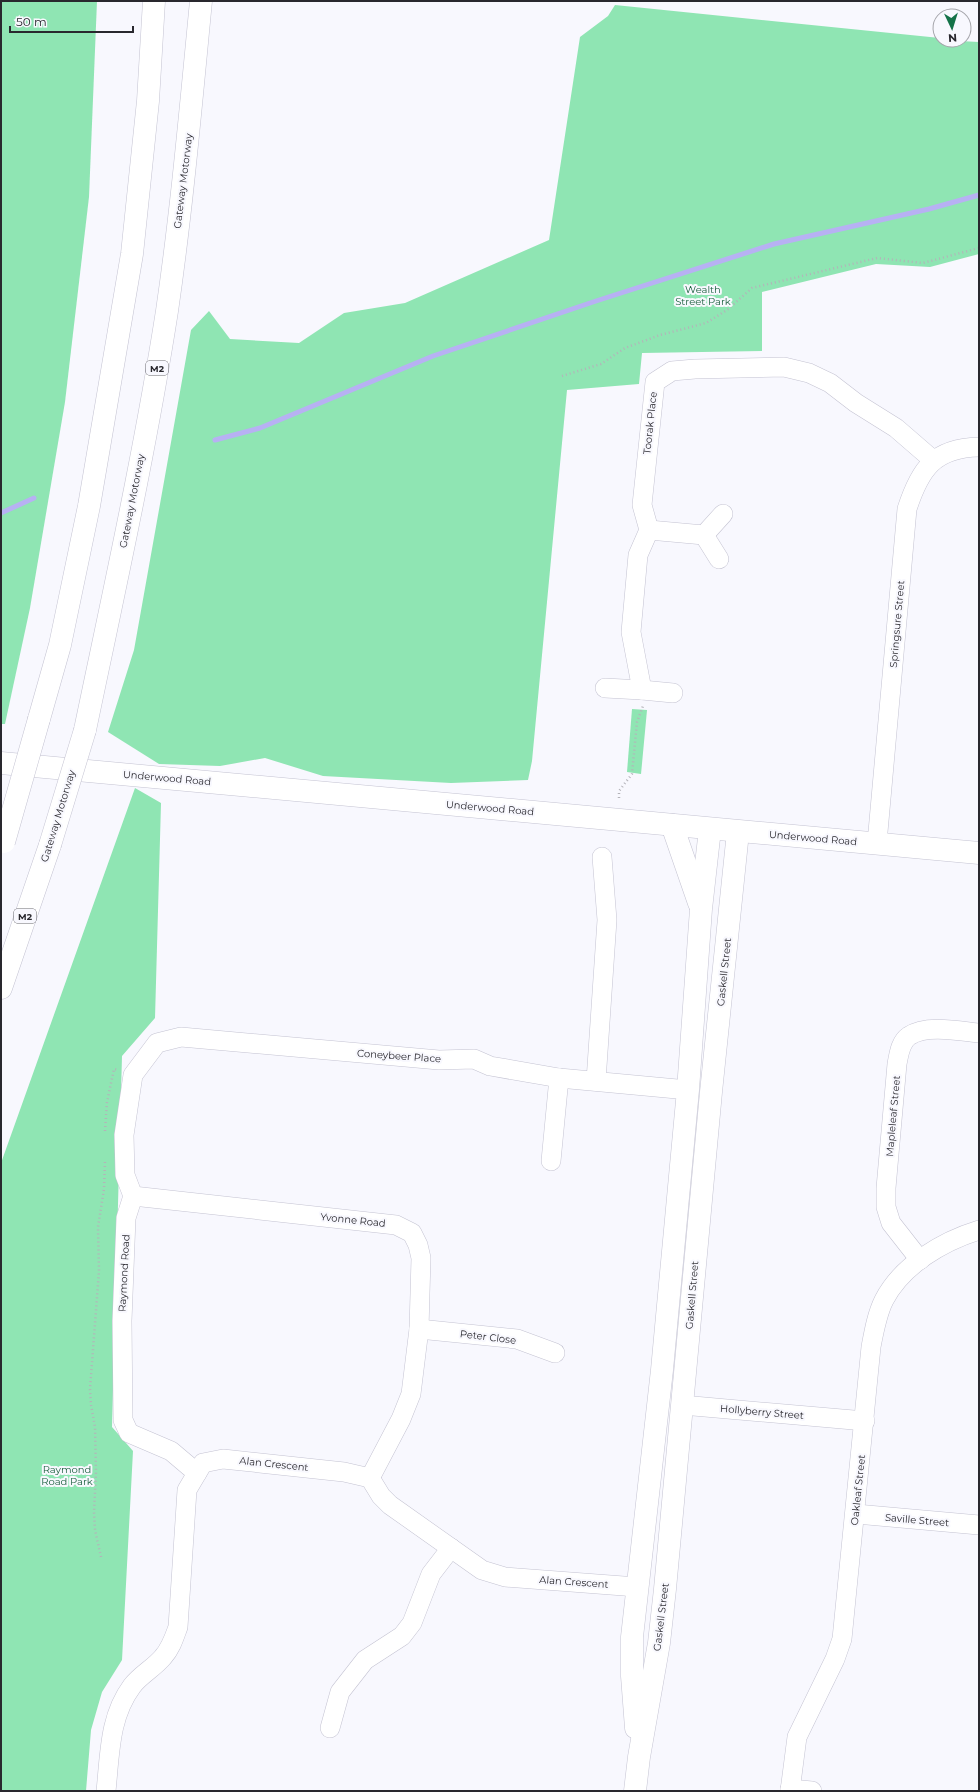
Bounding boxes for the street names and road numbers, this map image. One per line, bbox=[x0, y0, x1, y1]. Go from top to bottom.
street label: Gateway Motorway bbox=[171, 132, 195, 229]
road number: M2 bbox=[146, 361, 168, 375]
street label: Toorak Place bbox=[640, 391, 660, 455]
street label: Gateway Motorway bbox=[116, 452, 148, 549]
street label: Springsure Street bbox=[887, 580, 907, 668]
street label: Gateway Motorway bbox=[38, 768, 78, 864]
street label: Underwood Road bbox=[122, 768, 212, 788]
street label: Underwood Road bbox=[445, 798, 535, 818]
street label: Underwood Road bbox=[768, 828, 858, 848]
road number: M2 bbox=[14, 909, 36, 923]
street label: Gaskell Street bbox=[714, 937, 734, 1007]
street label: Coneybeer Place bbox=[357, 1047, 441, 1065]
street label: Mapleleaf Street bbox=[883, 1075, 903, 1157]
street label: Yvonne Road bbox=[320, 1210, 386, 1230]
street label: Raymond Road bbox=[115, 1234, 133, 1312]
street label: Gaskell Street bbox=[683, 1260, 701, 1330]
street label: Peter Close bbox=[459, 1327, 517, 1347]
street label: Hollyberry Street bbox=[720, 1402, 804, 1422]
street label: Alan Crescent bbox=[239, 1454, 309, 1474]
street label: Oakleaf Street bbox=[848, 1454, 868, 1526]
street label: Saville Street bbox=[884, 1511, 950, 1529]
street label: Alan Crescent bbox=[539, 1573, 609, 1591]
street label: Gaskell Street bbox=[650, 1582, 672, 1652]

